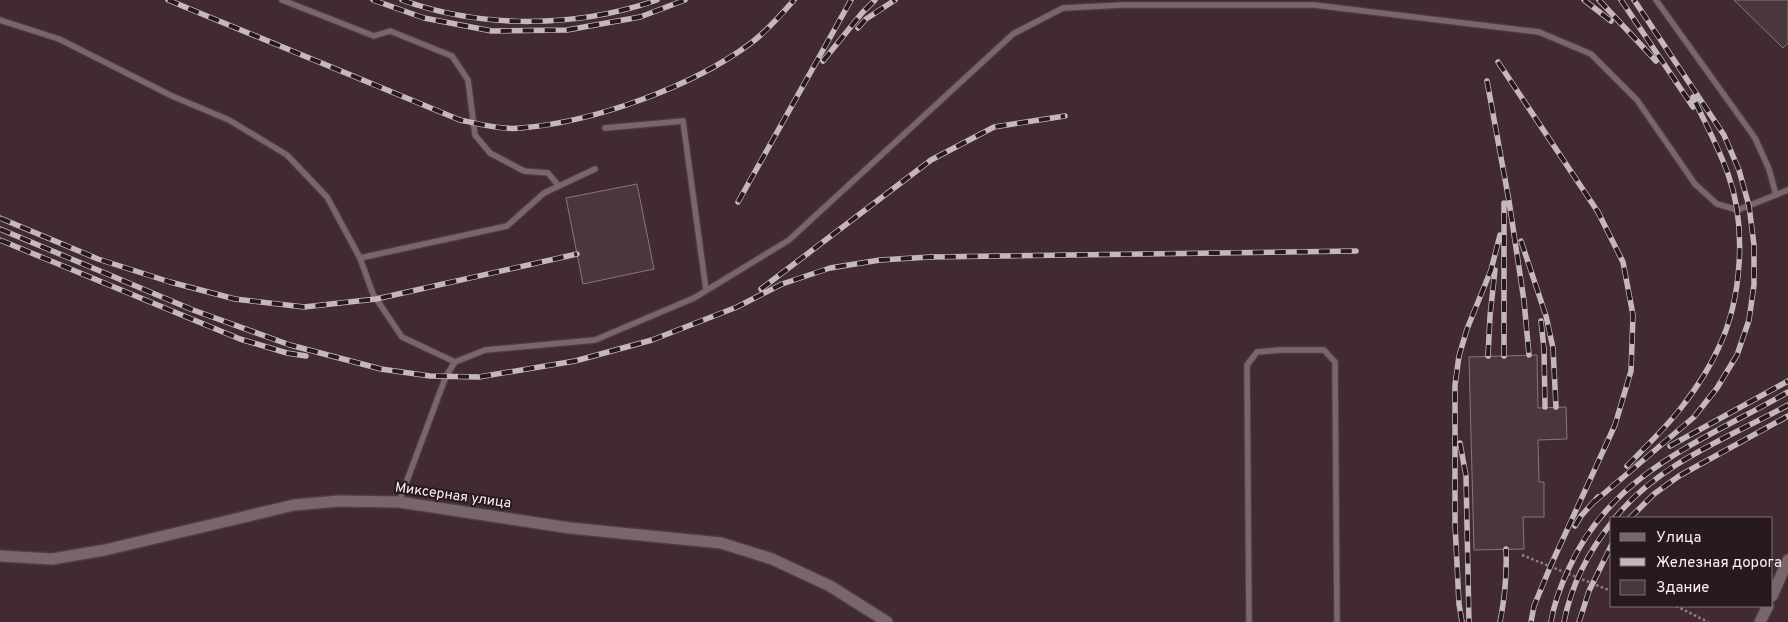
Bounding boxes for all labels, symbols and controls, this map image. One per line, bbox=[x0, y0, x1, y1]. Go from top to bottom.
street label: Миксерная улица bbox=[394, 479, 512, 513]
legend bbox=[1610, 517, 1773, 607]
text: Улица bbox=[1656, 529, 1701, 548]
text: Железная дорога bbox=[1656, 554, 1782, 573]
text: Здание bbox=[1656, 579, 1709, 598]

